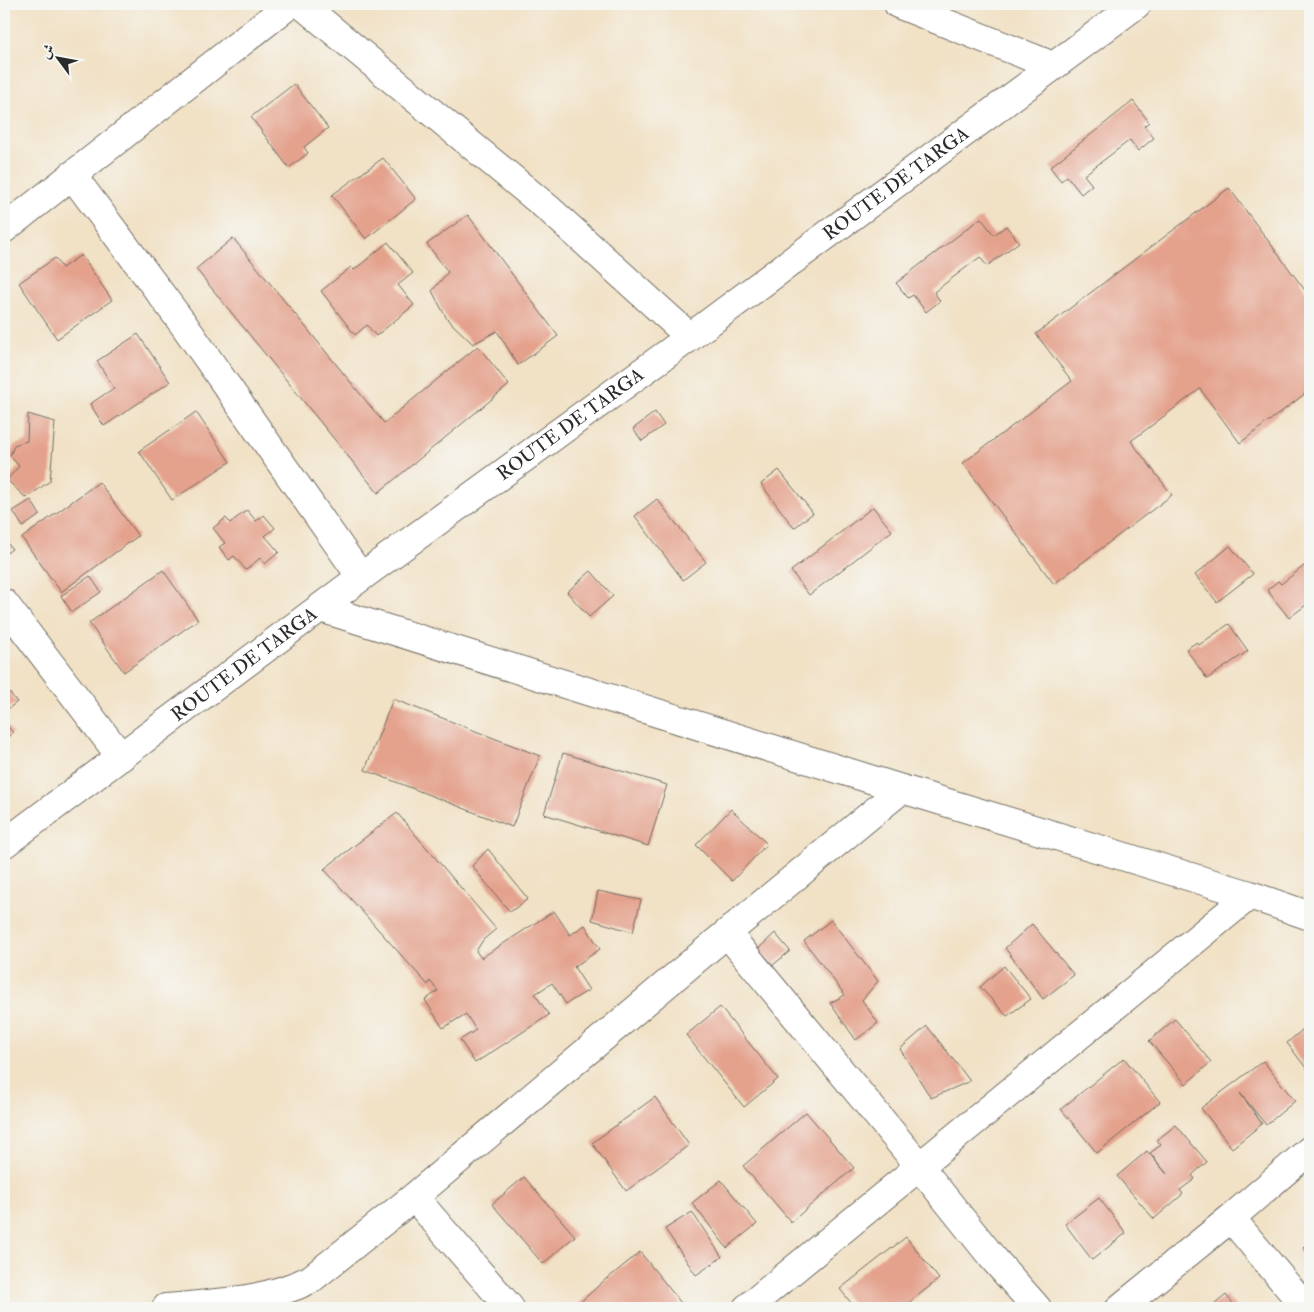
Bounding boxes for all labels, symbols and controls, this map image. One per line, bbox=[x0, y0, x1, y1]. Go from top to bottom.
north arrow bbox=[32, 32, 82, 82]
text: ش bbox=[37, 41, 58, 62]
street label: ROUTE DE TARGA bbox=[818, 121, 974, 246]
street label: ROUTE DE TARGA bbox=[492, 363, 649, 486]
street label: ROUTE DE TARGA bbox=[167, 602, 322, 727]

